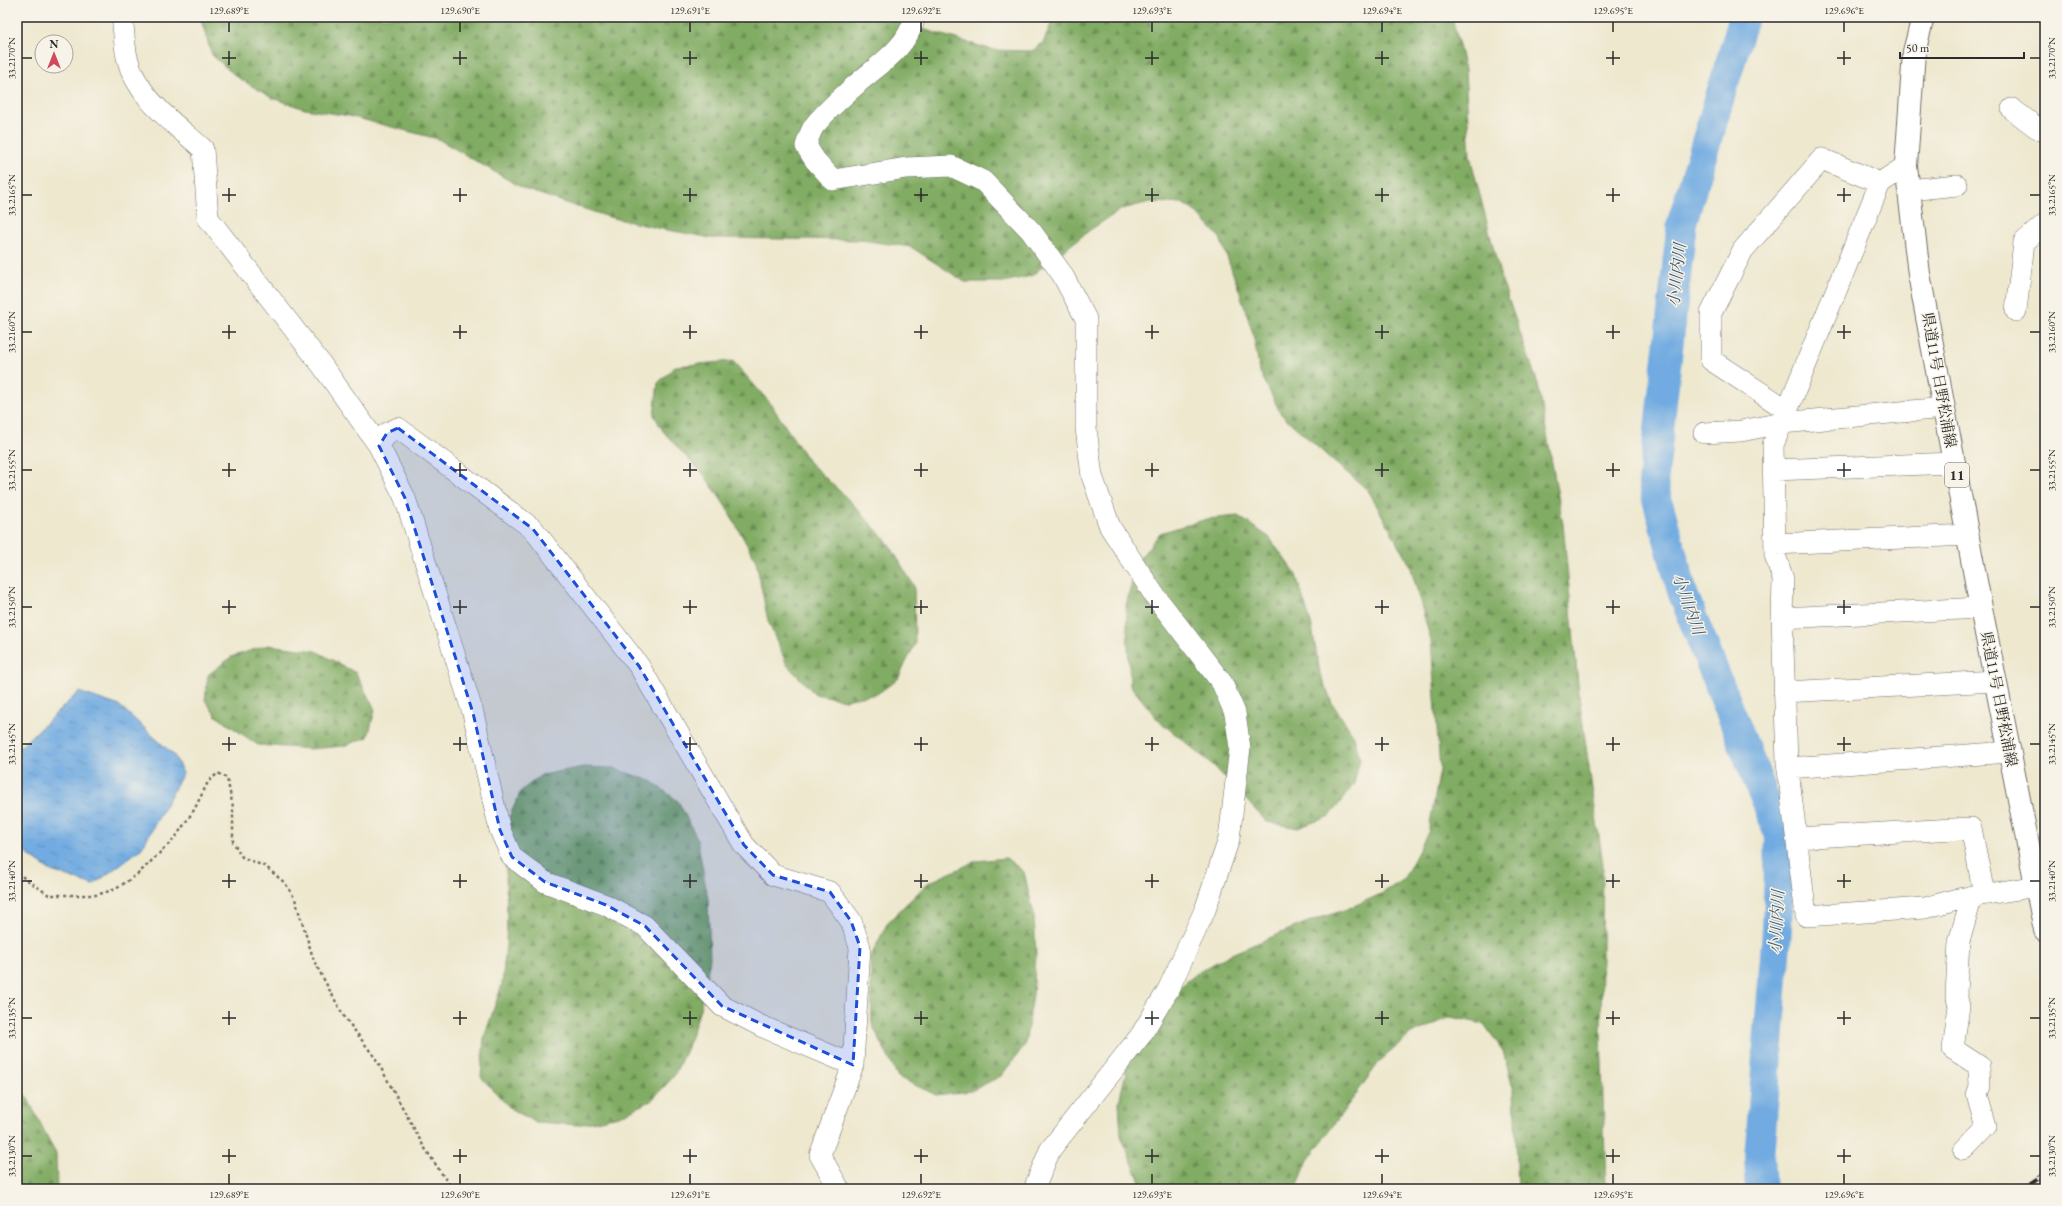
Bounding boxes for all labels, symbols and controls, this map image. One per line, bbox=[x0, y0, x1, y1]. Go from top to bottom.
text: 129.689°E bbox=[209, 4, 249, 17]
text: 129.690°E bbox=[440, 4, 480, 17]
text: 129.691°E bbox=[670, 4, 710, 17]
text: 129.692°E bbox=[901, 4, 941, 17]
text: 129.693°E bbox=[1132, 4, 1172, 17]
text: 129.694°E bbox=[1362, 4, 1402, 17]
text: 129.695°E bbox=[1593, 4, 1633, 17]
text: 129.696°E bbox=[1824, 4, 1864, 17]
north arrow bbox=[34, 34, 74, 74]
scale bar bbox=[1900, 34, 2024, 60]
text: 33.2170°N bbox=[5, 37, 18, 79]
text: N bbox=[50, 37, 59, 51]
text: 33.2170°N bbox=[2045, 37, 2058, 79]
text: 50 m bbox=[1906, 40, 1930, 56]
text: 33.2165°N bbox=[5, 174, 18, 216]
text: 33.2165°N bbox=[2045, 174, 2058, 216]
water label: 小川内川 bbox=[1663, 240, 1690, 308]
text: 33.2160°N bbox=[5, 311, 18, 353]
street label: 県道11号 日野松浦線 bbox=[1918, 311, 1961, 449]
text: 33.2160°N bbox=[2045, 311, 2058, 353]
text: 33.2155°N bbox=[5, 449, 18, 491]
text: 33.2155°N bbox=[2045, 449, 2058, 491]
road number: 11 bbox=[1945, 463, 1969, 487]
water label: 小川内川 bbox=[1668, 571, 1710, 640]
text: 33.2150°N bbox=[5, 586, 18, 628]
text: 33.2150°N bbox=[2045, 586, 2058, 628]
street label: 県道11号 日野松浦線 bbox=[1977, 630, 2022, 768]
text: 33.2145°N bbox=[5, 723, 18, 765]
text: 33.2145°N bbox=[2045, 723, 2058, 765]
text: 33.2140°N bbox=[5, 860, 18, 902]
text: 33.2140°N bbox=[2045, 860, 2058, 902]
water label: 小川内川 bbox=[1764, 888, 1789, 955]
text: 33.2135°N bbox=[5, 997, 18, 1039]
text: 33.2135°N bbox=[2045, 997, 2058, 1039]
text: 33.2130°N bbox=[5, 1135, 18, 1177]
text: 33.2130°N bbox=[2045, 1135, 2058, 1177]
text: 129.689°E bbox=[209, 1188, 249, 1201]
text: 129.690°E bbox=[440, 1188, 480, 1201]
text: 129.691°E bbox=[670, 1188, 710, 1201]
text: 129.692°E bbox=[901, 1188, 941, 1201]
text: 129.693°E bbox=[1132, 1188, 1172, 1201]
text: 129.694°E bbox=[1362, 1188, 1402, 1201]
text: 129.695°E bbox=[1593, 1188, 1633, 1201]
text: 129.696°E bbox=[1824, 1188, 1864, 1201]

